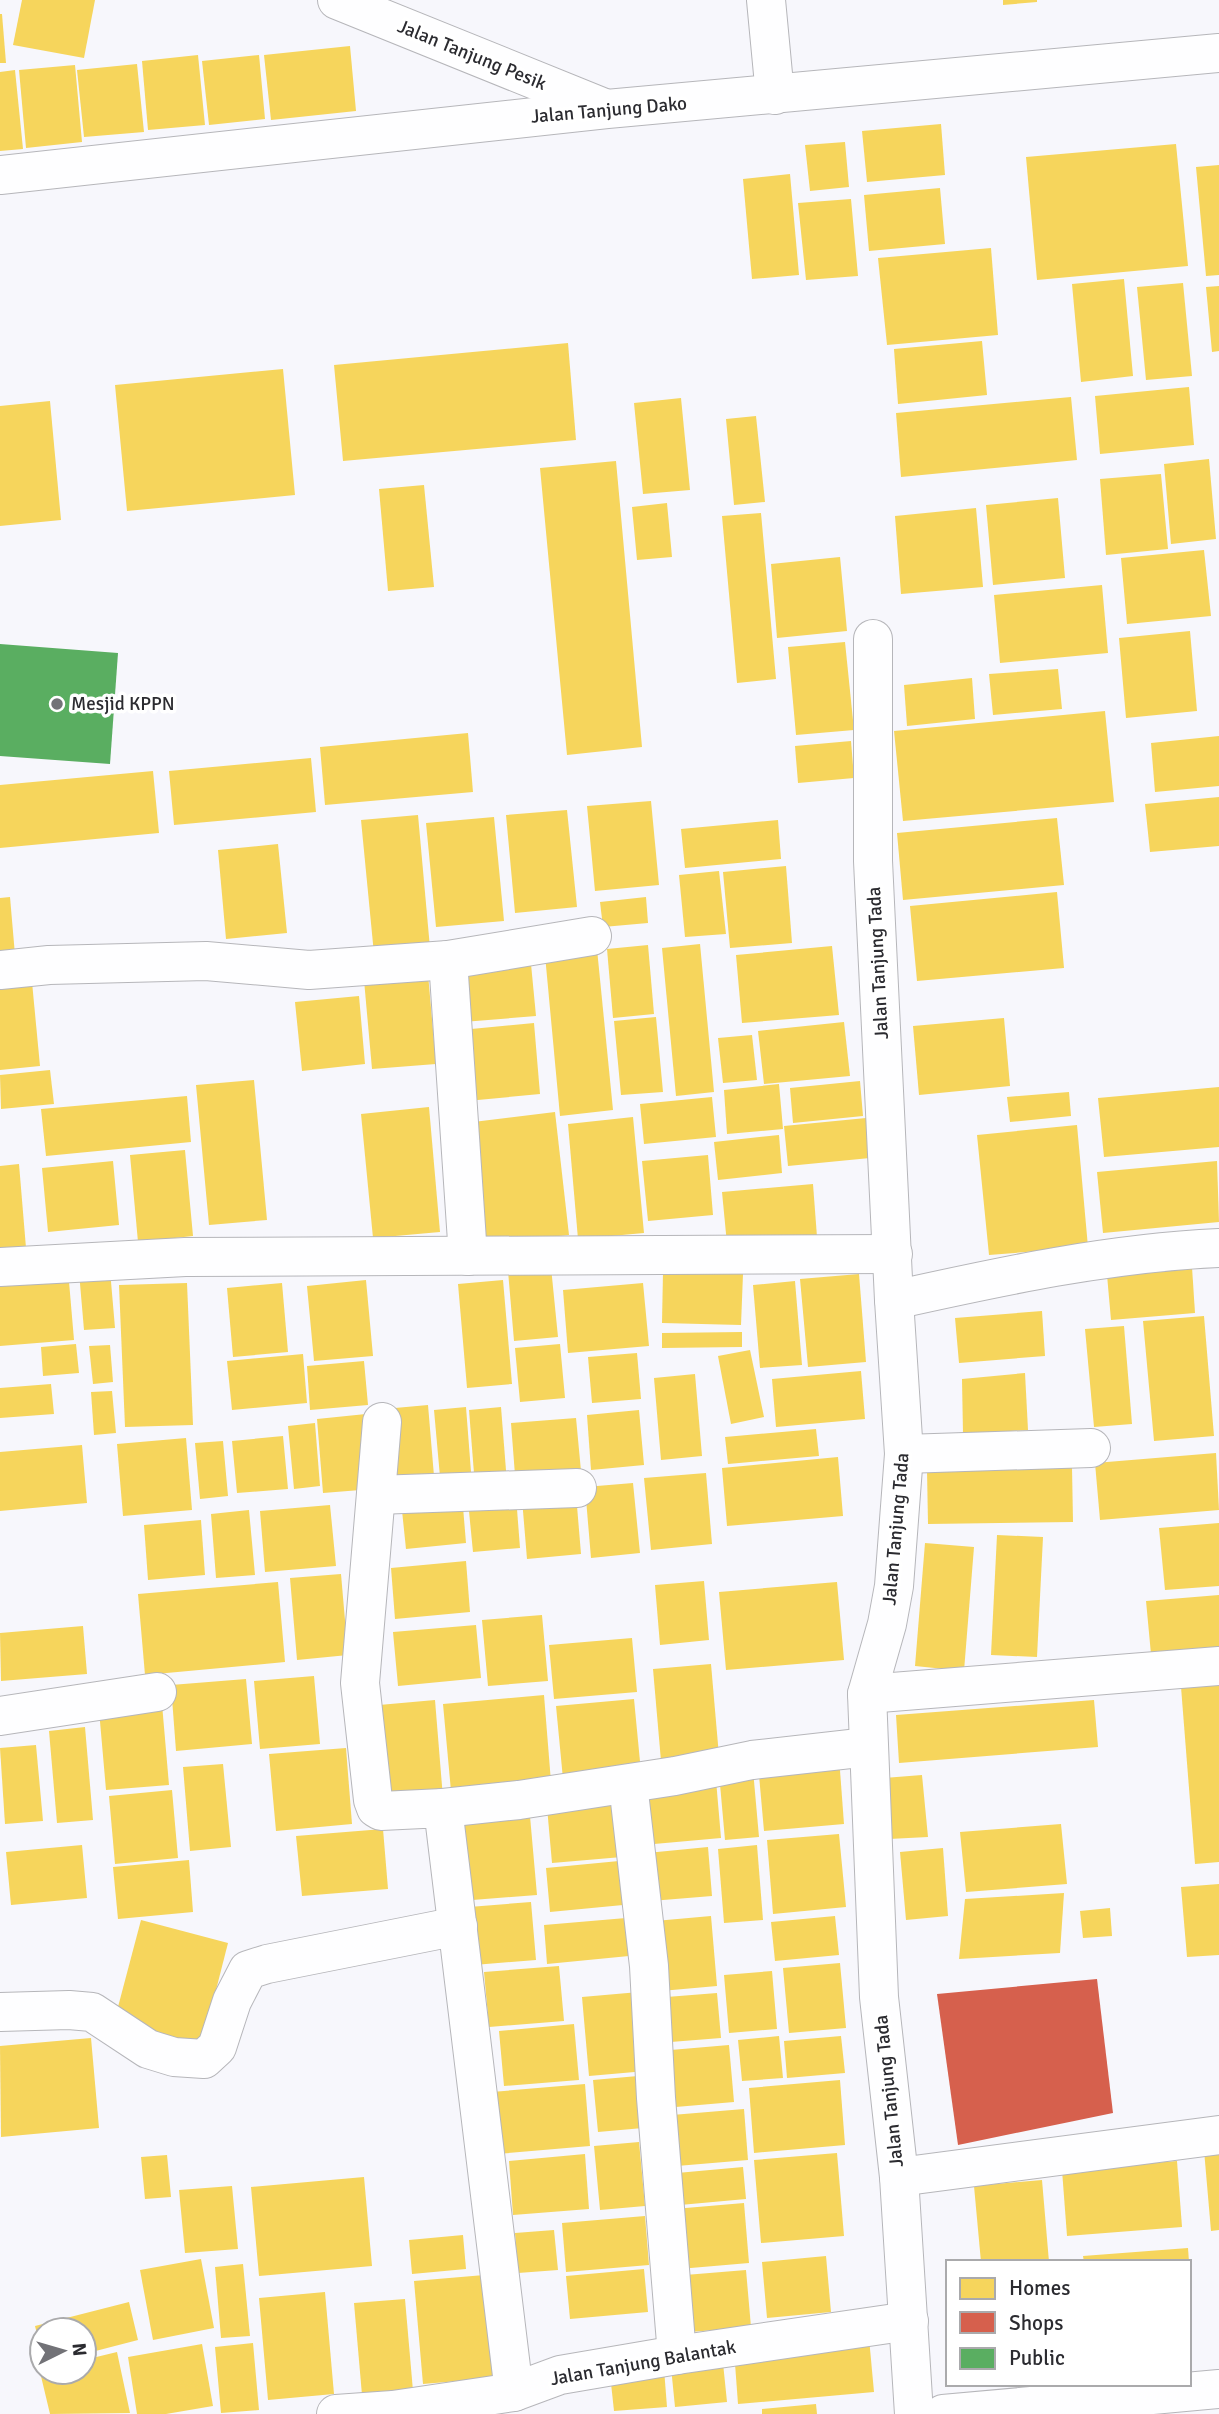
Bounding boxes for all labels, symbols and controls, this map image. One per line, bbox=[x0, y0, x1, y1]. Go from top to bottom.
street label: Jalan Tanjung Pesik bbox=[394, 14, 550, 96]
street label: Jalan Tanjung Dako bbox=[530, 91, 688, 129]
place label: Mesjid KPPN bbox=[71, 692, 175, 716]
marker: Mesjid KPPN bbox=[49, 696, 65, 712]
street label: Jalan Tanjung Tada bbox=[862, 886, 894, 1040]
street label: Jalan Tanjung Tada bbox=[877, 1452, 915, 1606]
street label: Jalan Tanjung Tada bbox=[869, 2014, 909, 2168]
legend bbox=[946, 2260, 1191, 2386]
text: Homes bbox=[1009, 2275, 1071, 2301]
text: Shops bbox=[1009, 2310, 1063, 2336]
north arrow bbox=[28, 2316, 98, 2386]
street label: Jalan Tanjung Balantak bbox=[548, 2335, 738, 2391]
text: N bbox=[66, 2342, 91, 2357]
text: Public bbox=[1009, 2345, 1065, 2371]

